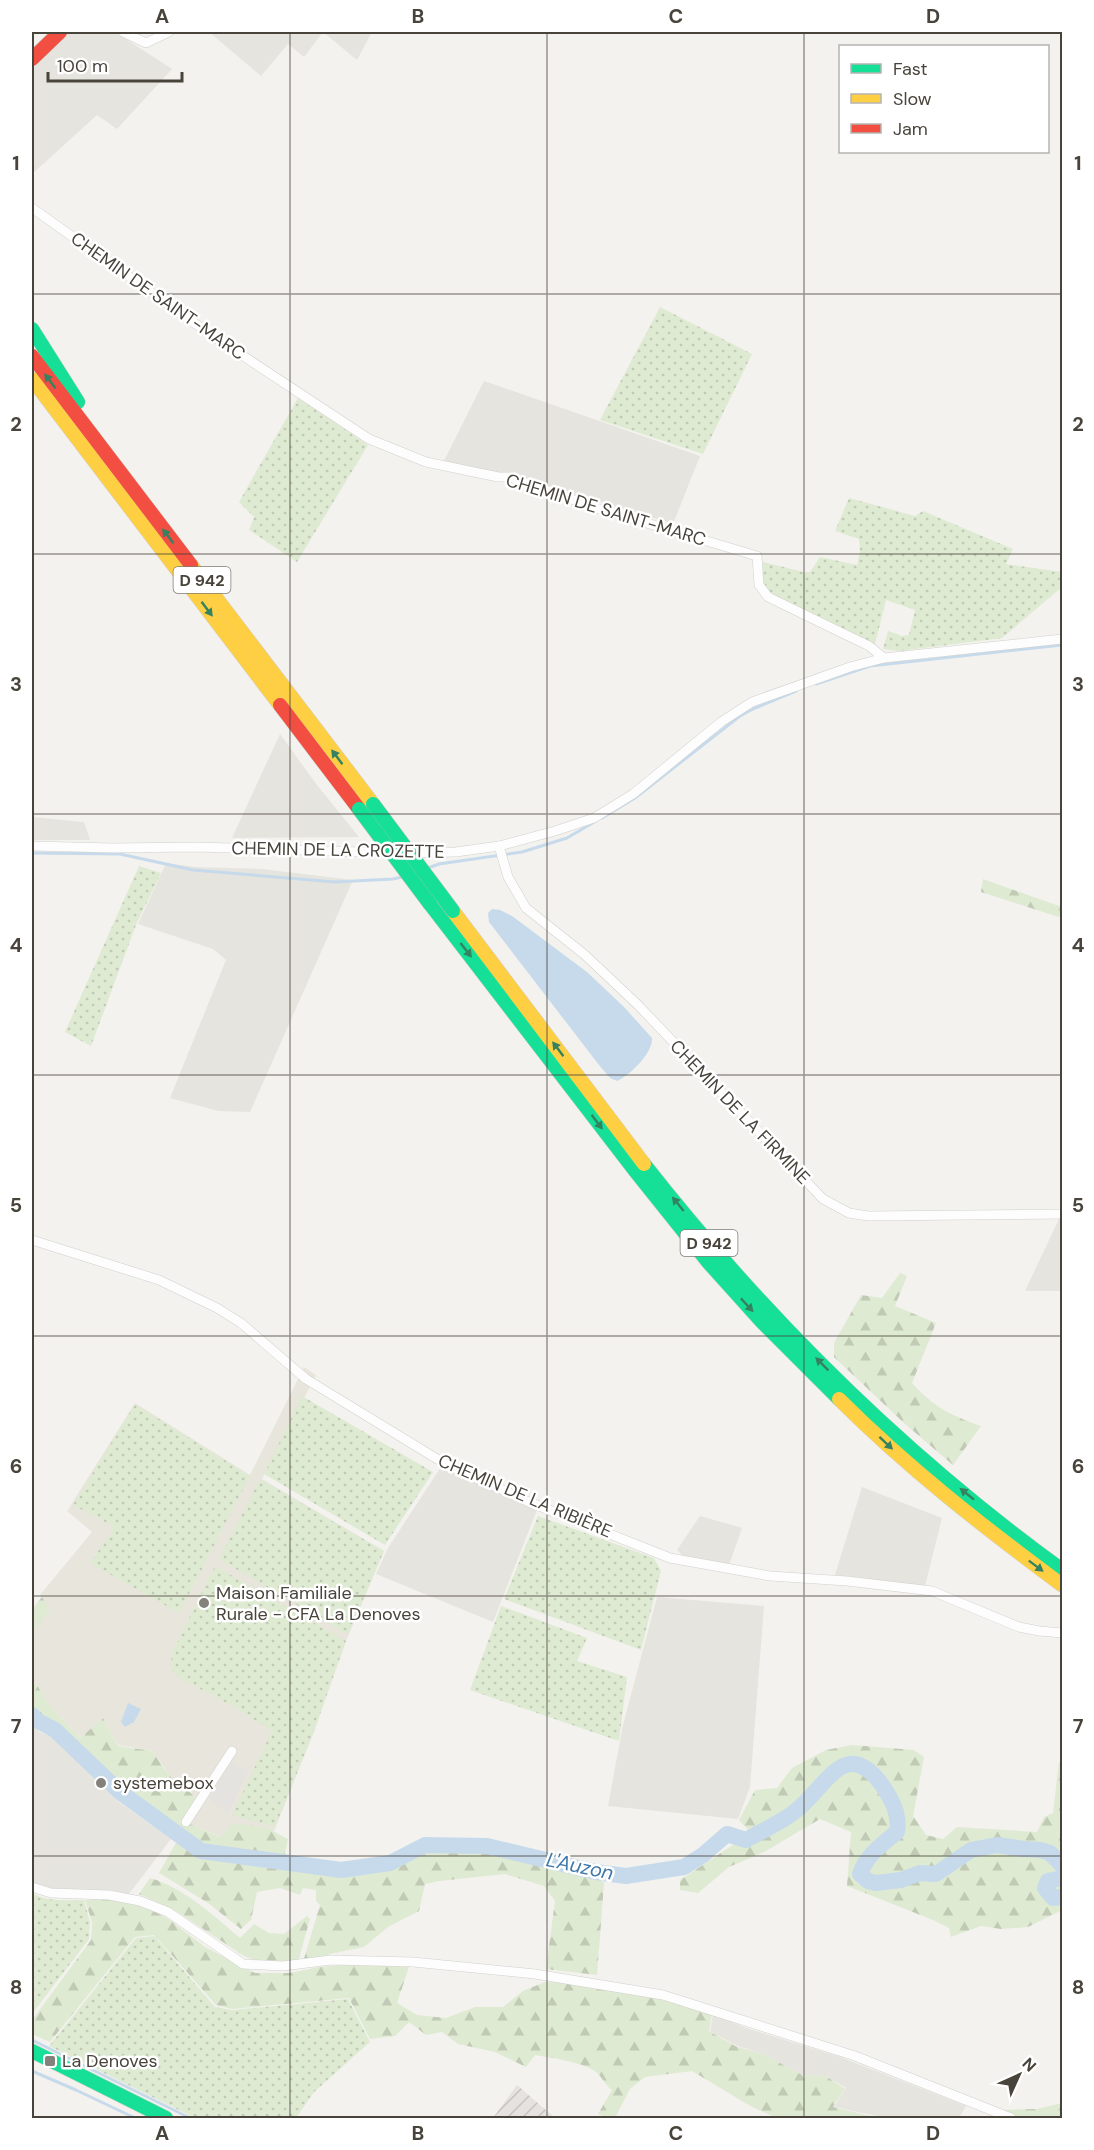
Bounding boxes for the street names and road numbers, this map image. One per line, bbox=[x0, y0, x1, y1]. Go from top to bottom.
street label: CHEMIN DE SAINT-MARC bbox=[66, 227, 250, 366]
street label: CHEMIN DE SAINT-MARC bbox=[503, 468, 709, 552]
road number: D 942 bbox=[174, 567, 230, 593]
street label: CHEMIN DE LA CROZETTE bbox=[231, 836, 445, 864]
street label: CHEMIN DE LA FIRMINE bbox=[665, 1035, 815, 1189]
road number: D 942 bbox=[680, 1230, 738, 1256]
street label: CHEMIN DE LA RIBIÈRE bbox=[434, 1449, 616, 1543]

